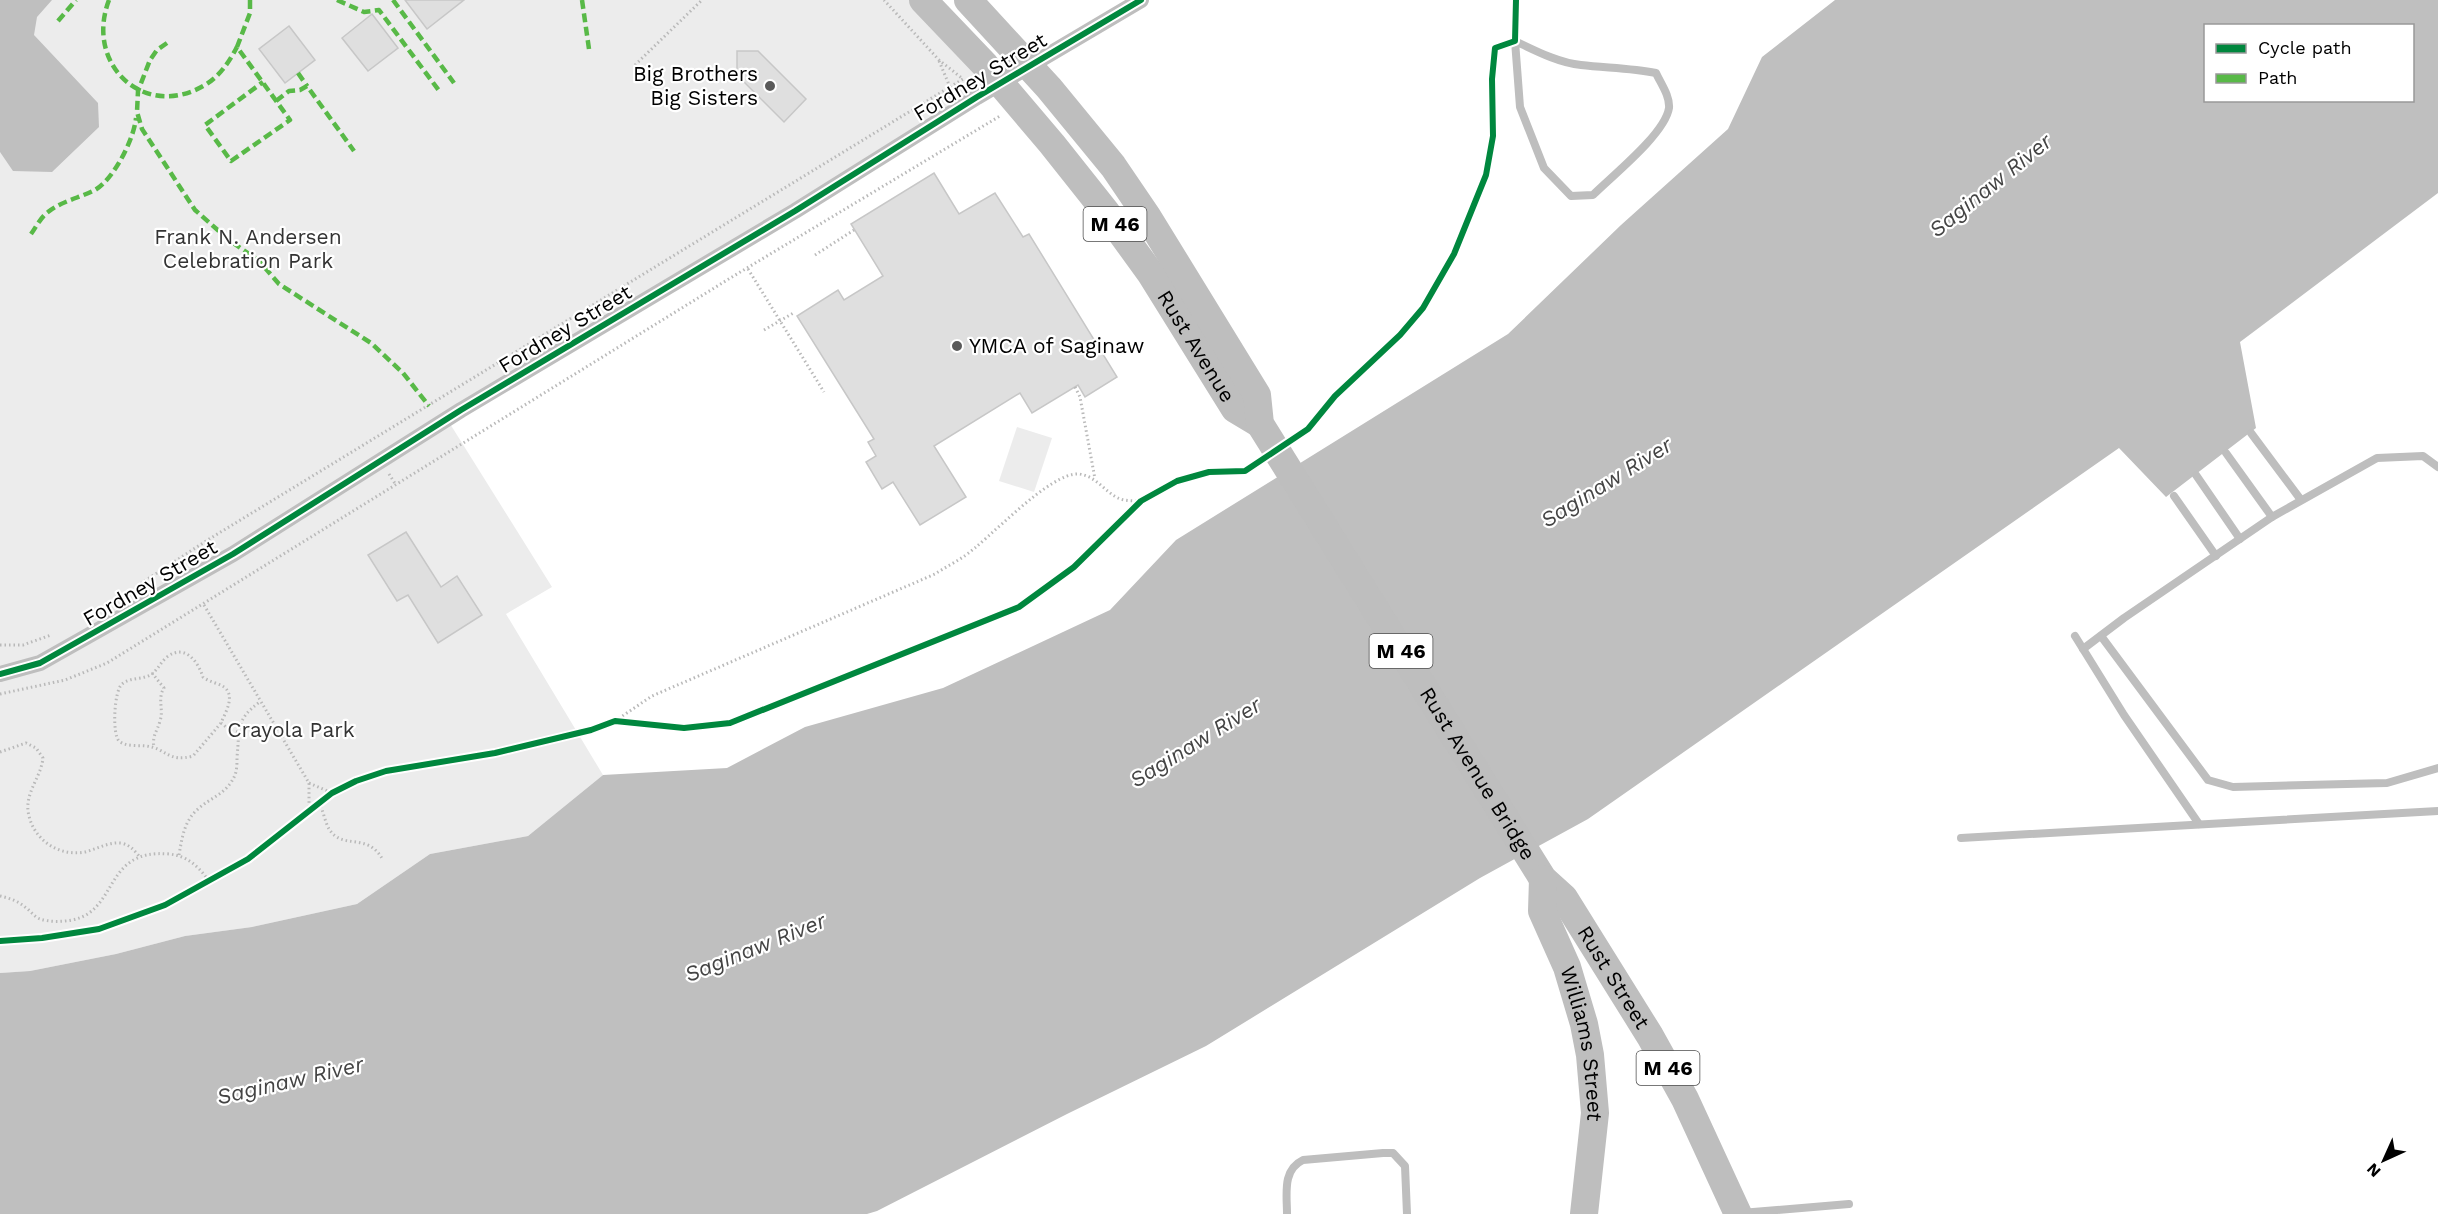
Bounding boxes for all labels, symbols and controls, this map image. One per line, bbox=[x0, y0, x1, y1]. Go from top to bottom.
legend bbox=[2204, 24, 2414, 102]
street label: Fordney Street bbox=[909, 27, 1051, 126]
text: Cycle path bbox=[2258, 37, 2352, 58]
place label: Big Brothers Big Sisters bbox=[633, 61, 758, 110]
text: Path bbox=[2258, 67, 2298, 88]
marker: Big Brothers Big Sisters bbox=[763, 79, 777, 93]
water label: Saginaw River bbox=[1924, 128, 2058, 242]
road number: M 46 bbox=[1084, 207, 1146, 241]
park label: Frank N. Andersen Celebration Park bbox=[154, 224, 342, 273]
street label: Fordney Street bbox=[494, 279, 636, 378]
street label: Rust Avenue bbox=[1152, 285, 1241, 407]
place label: YMCA of Saginaw bbox=[969, 333, 1144, 358]
marker: YMCA of Saginaw bbox=[950, 339, 964, 353]
water label: Saginaw River bbox=[1536, 431, 1678, 533]
street label: Fordney Street bbox=[78, 534, 222, 631]
road number: M 46 bbox=[1370, 634, 1432, 668]
street label: Rust Avenue Bridge bbox=[1415, 682, 1541, 864]
water label: Saginaw River bbox=[1125, 691, 1267, 793]
park label: Crayola Park bbox=[227, 717, 355, 742]
water label: Saginaw River bbox=[681, 907, 831, 987]
street label: Rust Street bbox=[1572, 921, 1656, 1034]
street label: Williams Street bbox=[1555, 963, 1608, 1123]
water label: Saginaw River bbox=[214, 1051, 367, 1110]
road number: M 46 bbox=[1636, 1051, 1700, 1085]
north arrow bbox=[2354, 1130, 2414, 1190]
text: N bbox=[2363, 1159, 2385, 1181]

